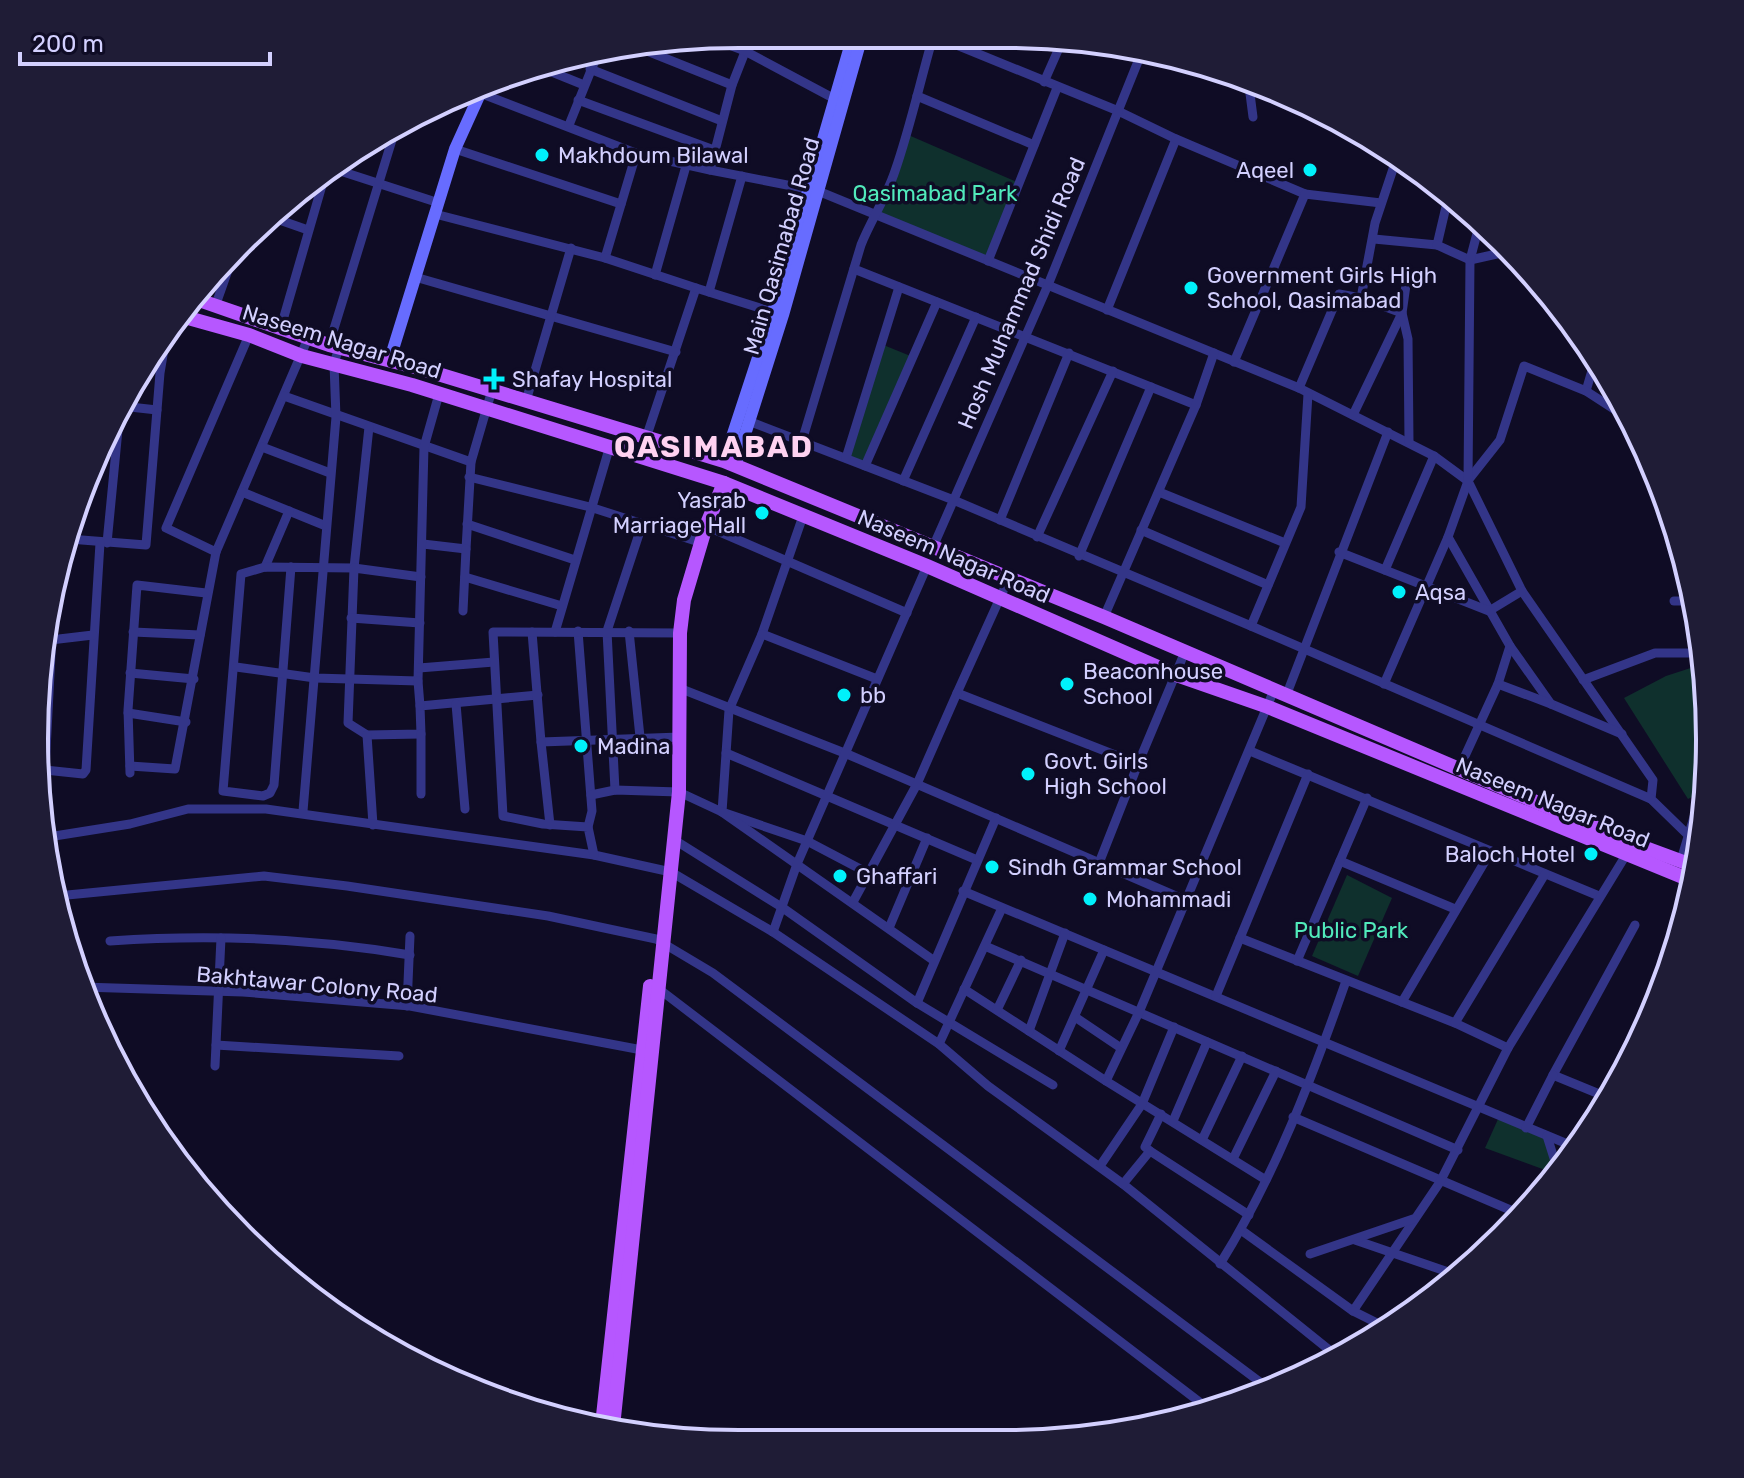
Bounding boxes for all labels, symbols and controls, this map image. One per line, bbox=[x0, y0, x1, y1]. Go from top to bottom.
scale bar bbox=[20, 16, 270, 66]
text: 200 m bbox=[32, 30, 104, 58]
street label: Main Qasimabad Road bbox=[738, 134, 825, 358]
place label: Makhdoum Bilawal bbox=[558, 142, 749, 169]
marker: Makhdoum Bilawal bbox=[533, 146, 551, 164]
street label: Hosh Muhammad Shidi Road bbox=[952, 153, 1091, 433]
place label: Aqeel bbox=[1236, 157, 1294, 184]
marker: Aqeel bbox=[1301, 161, 1319, 179]
park label: Qasimabad Park bbox=[853, 180, 1018, 207]
place label: Government Girls High School, Qasimabad bbox=[1207, 262, 1437, 314]
marker: Government Girls High School, Qasimabad bbox=[1182, 279, 1200, 297]
street label: Naseem Nagar Road bbox=[239, 298, 444, 385]
place label: Shafay Hospital bbox=[512, 366, 672, 393]
marker: Shafay Hospital bbox=[483, 368, 505, 390]
district label: QASIMABAD bbox=[614, 429, 814, 465]
place label: Yasrab Marriage Hall bbox=[613, 487, 746, 539]
marker: Yasrab Marriage Hall bbox=[753, 504, 771, 522]
street label: Naseem Nagar Road bbox=[854, 504, 1054, 609]
place label: Aqsa bbox=[1415, 579, 1466, 606]
marker: Aqsa bbox=[1390, 583, 1408, 601]
place label: Beaconhouse School bbox=[1083, 658, 1223, 710]
marker: Beaconhouse School bbox=[1058, 675, 1076, 693]
place label: bb bbox=[860, 682, 886, 709]
marker: bb bbox=[835, 686, 853, 704]
place label: Madina bbox=[597, 733, 671, 760]
marker: Madina bbox=[572, 737, 590, 755]
place label: Govt. Girls High School bbox=[1044, 748, 1167, 800]
street label: Naseem Nagar Road bbox=[1452, 751, 1654, 854]
marker: Govt. Girls High School bbox=[1019, 765, 1037, 783]
place label: Baloch Hotel bbox=[1445, 841, 1575, 868]
marker: Baloch Hotel bbox=[1582, 845, 1600, 863]
place label: Sindh Grammar School bbox=[1008, 854, 1242, 881]
marker: Sindh Grammar School bbox=[983, 858, 1001, 876]
place label: Ghaffari bbox=[856, 863, 937, 890]
marker: Ghaffari bbox=[831, 867, 849, 885]
place label: Mohammadi bbox=[1106, 886, 1231, 913]
marker: Mohammadi bbox=[1081, 890, 1099, 908]
park label: Public Park bbox=[1294, 917, 1409, 944]
street label: Bakhtawar Colony Road bbox=[195, 960, 439, 1008]

